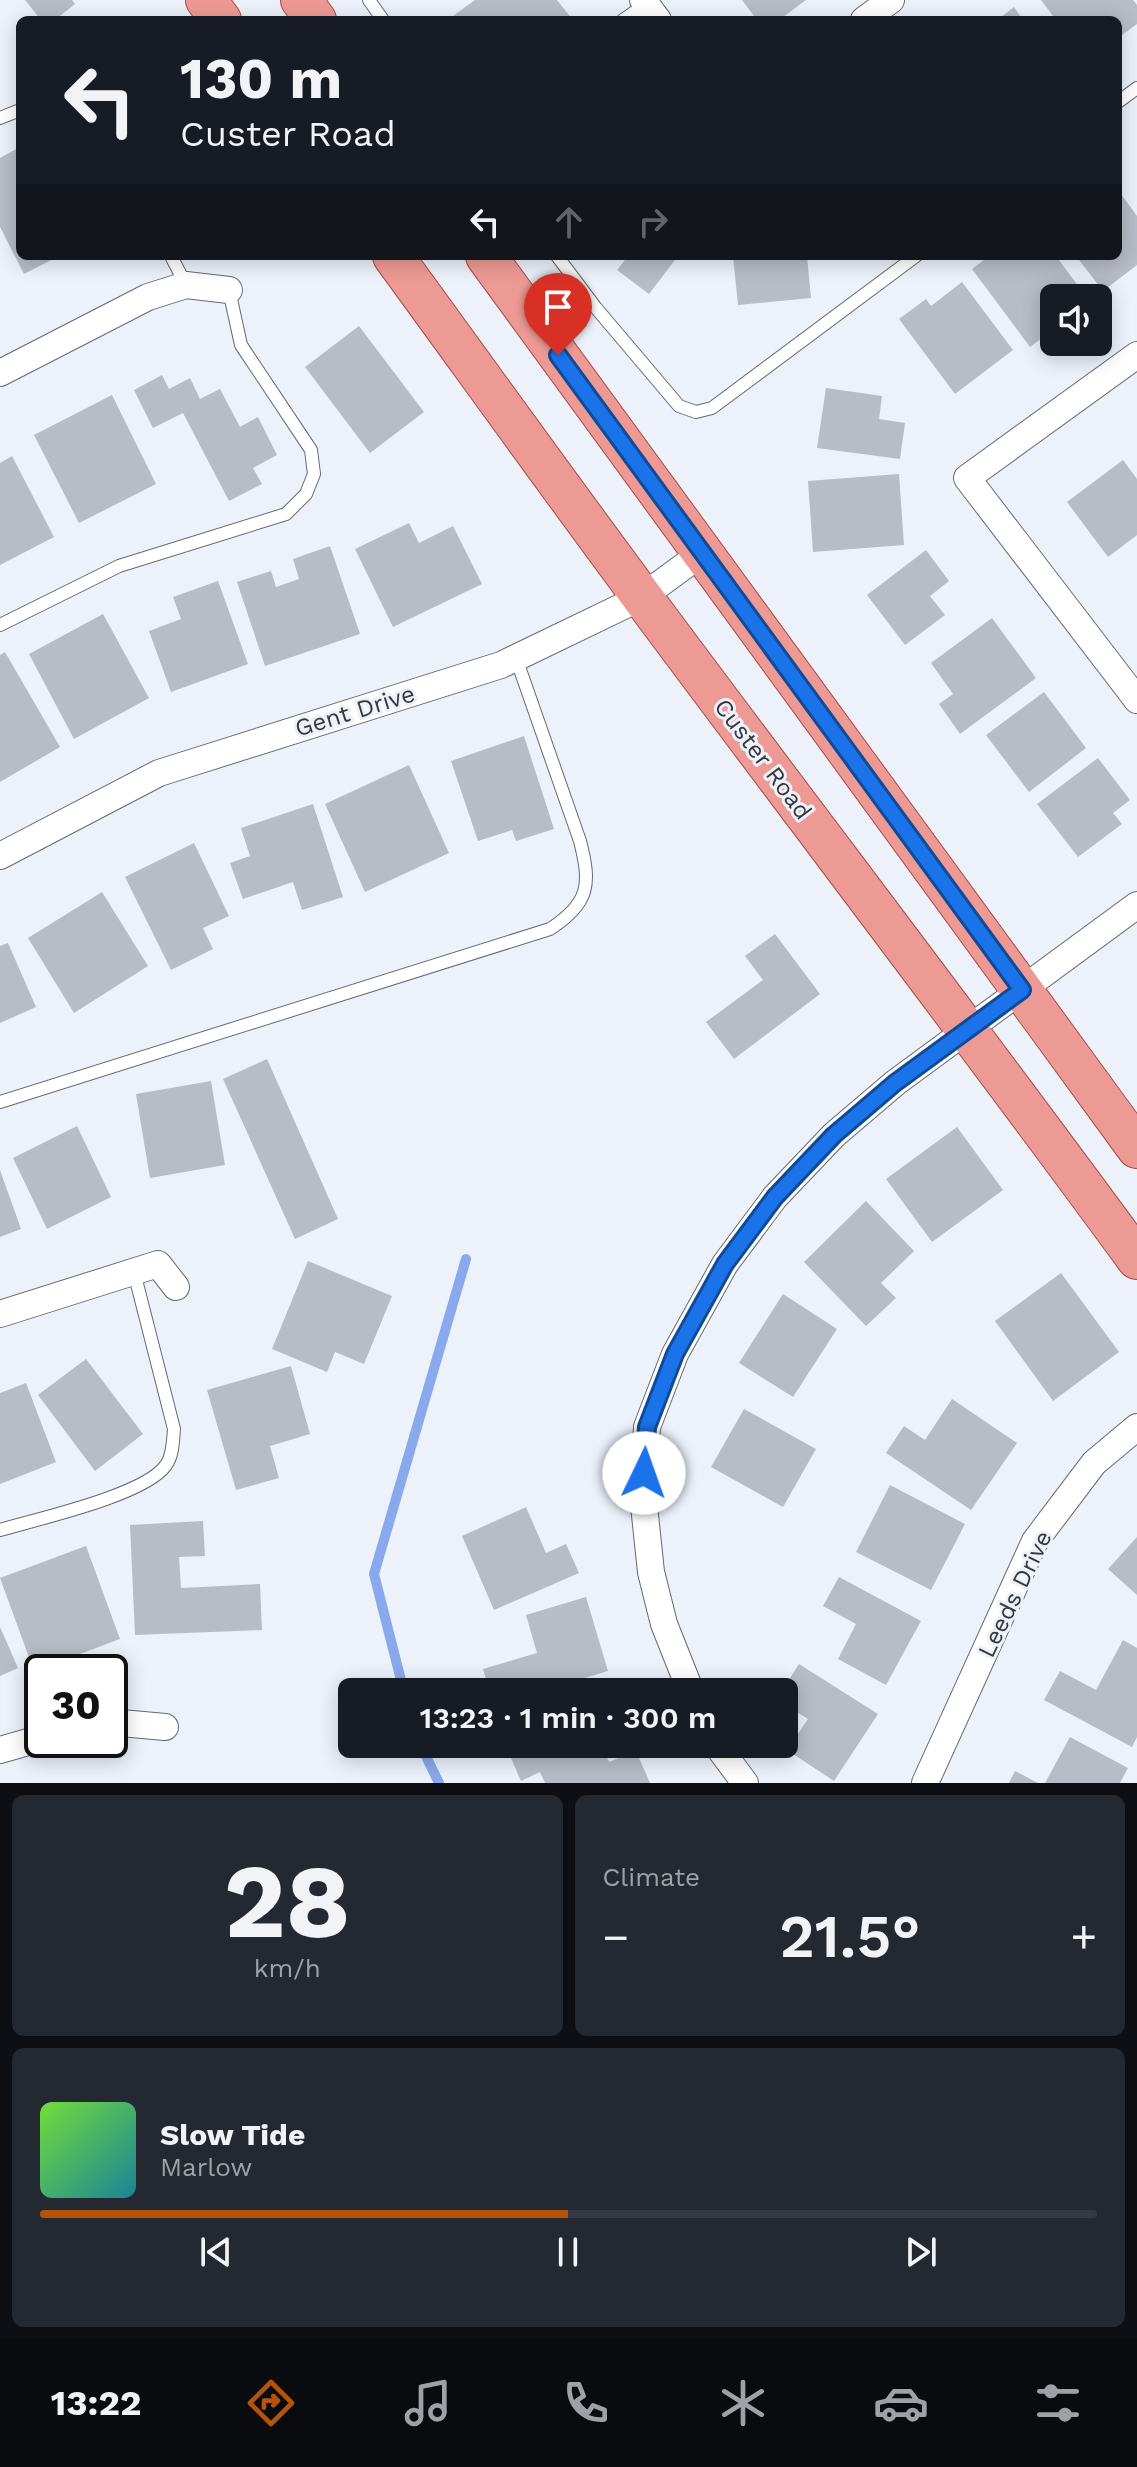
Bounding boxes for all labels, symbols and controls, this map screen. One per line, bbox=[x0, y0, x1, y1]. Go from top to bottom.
text: 130 m bbox=[180, 46, 342, 112]
icon: left bbox=[48, 48, 152, 152]
text: Custer Road bbox=[180, 113, 396, 155]
icon: left bbox=[463, 200, 507, 244]
icon: ahead bbox=[547, 200, 591, 244]
icon: right bbox=[631, 200, 675, 244]
pin bbox=[524, 273, 592, 355]
map controls bbox=[1040, 284, 1112, 356]
button: sound bbox=[1040, 284, 1112, 356]
icon: arrive bbox=[536, 285, 580, 329]
street label: Gent Drive bbox=[292, 680, 418, 742]
street label: Custer Road bbox=[709, 693, 817, 825]
position arrow bbox=[602, 1431, 686, 1515]
street label: Leeds Drive bbox=[972, 1526, 1058, 1662]
speed limit sign: 30 bbox=[24, 1654, 128, 1758]
text: 13:23 · 1 min · 300 m bbox=[420, 1700, 716, 1735]
text: 28 bbox=[224, 1840, 351, 1962]
text: Climate bbox=[603, 1862, 700, 1892]
text: 21.5° bbox=[779, 1901, 920, 1972]
text: − bbox=[603, 1911, 629, 1963]
text: + bbox=[1070, 1911, 1097, 1963]
text: km/h bbox=[254, 1953, 321, 1983]
text: Slow Tide bbox=[160, 2117, 305, 2152]
text: Marlow bbox=[160, 2152, 252, 2182]
icon: previous bbox=[194, 2230, 238, 2274]
icon: pause bbox=[546, 2230, 590, 2274]
icon: next bbox=[899, 2230, 943, 2274]
icon: directions bbox=[243, 2375, 299, 2431]
icon: music bbox=[400, 2375, 456, 2431]
icon: phone bbox=[558, 2375, 614, 2431]
icon: climate bbox=[715, 2375, 771, 2431]
icon: car bbox=[873, 2375, 929, 2431]
icon: filters bbox=[1030, 2375, 1086, 2431]
text: 13:22 bbox=[51, 2382, 141, 2424]

